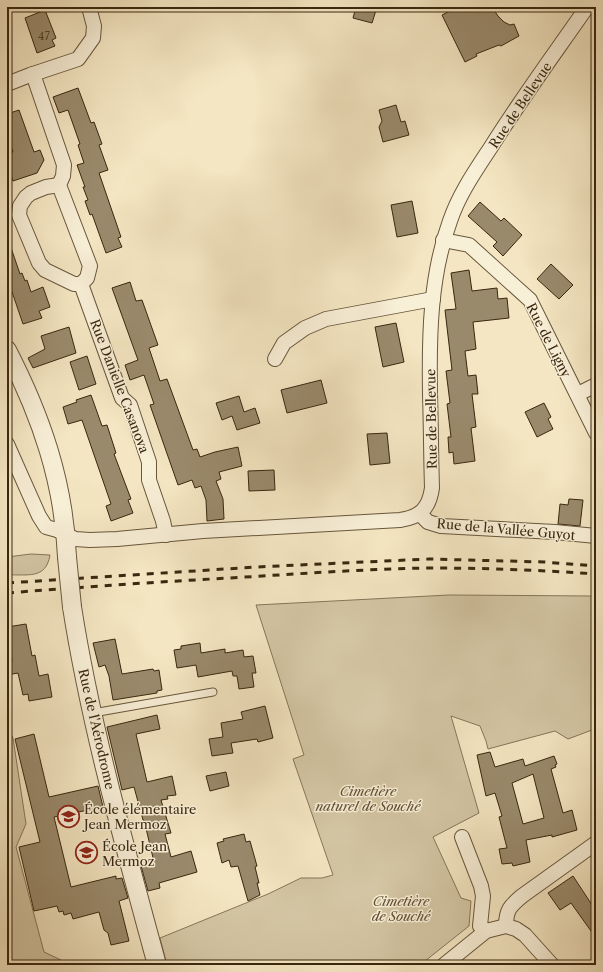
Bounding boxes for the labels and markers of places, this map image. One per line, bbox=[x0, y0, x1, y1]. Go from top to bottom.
place label: École élémentaire Jean Mermoz bbox=[82, 801, 196, 832]
school or university icon: École élémentaire Jean Mermoz bbox=[55, 803, 81, 829]
place label: École Jean Mermoz bbox=[102, 838, 167, 869]
school or university icon: École Jean Mermoz bbox=[73, 840, 99, 866]

